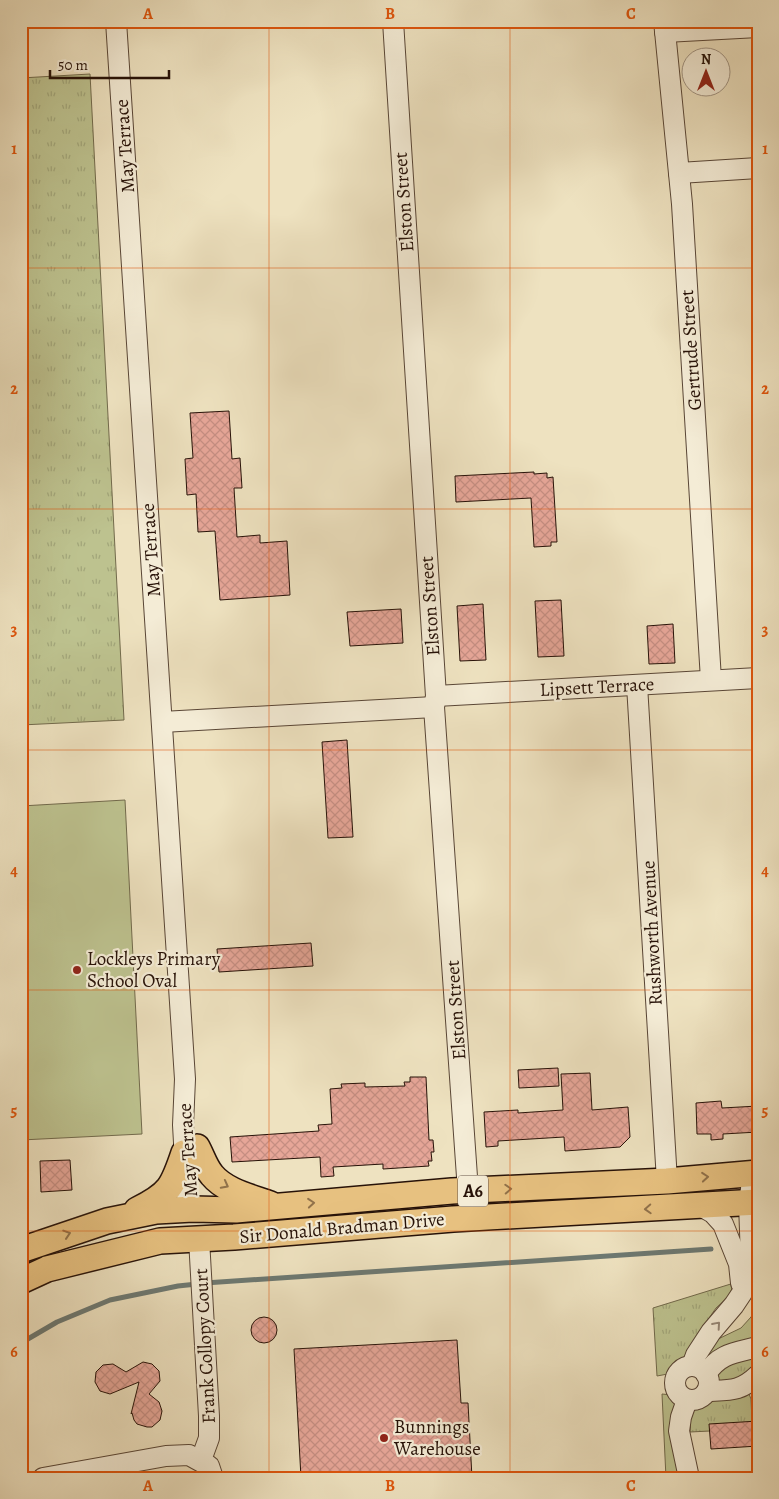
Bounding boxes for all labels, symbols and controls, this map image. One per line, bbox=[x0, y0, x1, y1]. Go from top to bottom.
text: A bbox=[142, 3, 154, 25]
text: B bbox=[385, 3, 395, 25]
text: C bbox=[626, 3, 636, 25]
scale bar bbox=[50, 48, 169, 80]
north arrow bbox=[682, 48, 732, 98]
text: N bbox=[701, 50, 711, 69]
text: 50 m bbox=[58, 55, 88, 75]
street label: May Terrace bbox=[109, 98, 141, 194]
text: 1 bbox=[11, 138, 17, 160]
text: 1 bbox=[762, 138, 768, 160]
street label: Elston Street bbox=[388, 151, 420, 253]
street label: Gertrude Street bbox=[674, 289, 708, 411]
text: 2 bbox=[10, 378, 18, 400]
text: 2 bbox=[761, 378, 769, 400]
street label: May Terrace bbox=[135, 502, 167, 598]
street label: Elston Street bbox=[414, 555, 446, 657]
text: 3 bbox=[11, 619, 18, 641]
text: 3 bbox=[762, 619, 769, 641]
street label: Lipsett Terrace bbox=[539, 671, 655, 703]
text: 4 bbox=[10, 860, 18, 882]
street label: Rushworth Avenue bbox=[635, 860, 669, 1006]
text: 4 bbox=[761, 860, 769, 882]
place label: Lockleys Primary School Oval bbox=[87, 946, 221, 994]
street label: Elston Street bbox=[440, 959, 472, 1061]
marker: Lockleys Primary School Oval bbox=[71, 964, 83, 976]
text: 5 bbox=[11, 1100, 18, 1122]
text: 5 bbox=[762, 1100, 769, 1122]
street label: May Terrace bbox=[172, 1102, 204, 1198]
one-way arrow bbox=[702, 1172, 710, 1183]
road number: A6 bbox=[458, 1176, 488, 1206]
one-way arrow bbox=[220, 1179, 229, 1189]
one-way arrow bbox=[505, 1183, 513, 1194]
one-way arrow bbox=[308, 1197, 316, 1208]
one-way arrow bbox=[644, 1203, 652, 1214]
street label: Sir Donald Bradman Drive bbox=[238, 1206, 446, 1250]
one-way arrow bbox=[63, 1229, 71, 1239]
street label: Frank Collopy Court bbox=[188, 1268, 222, 1424]
one-way arrow bbox=[712, 1322, 720, 1331]
text: 6 bbox=[10, 1341, 18, 1363]
text: 6 bbox=[761, 1341, 769, 1363]
place label: Bunnings Warehouse bbox=[393, 1414, 481, 1462]
marker: Bunnings Warehouse bbox=[378, 1432, 390, 1444]
text: A bbox=[142, 1475, 154, 1497]
text: B bbox=[385, 1475, 395, 1497]
text: C bbox=[626, 1475, 636, 1497]

